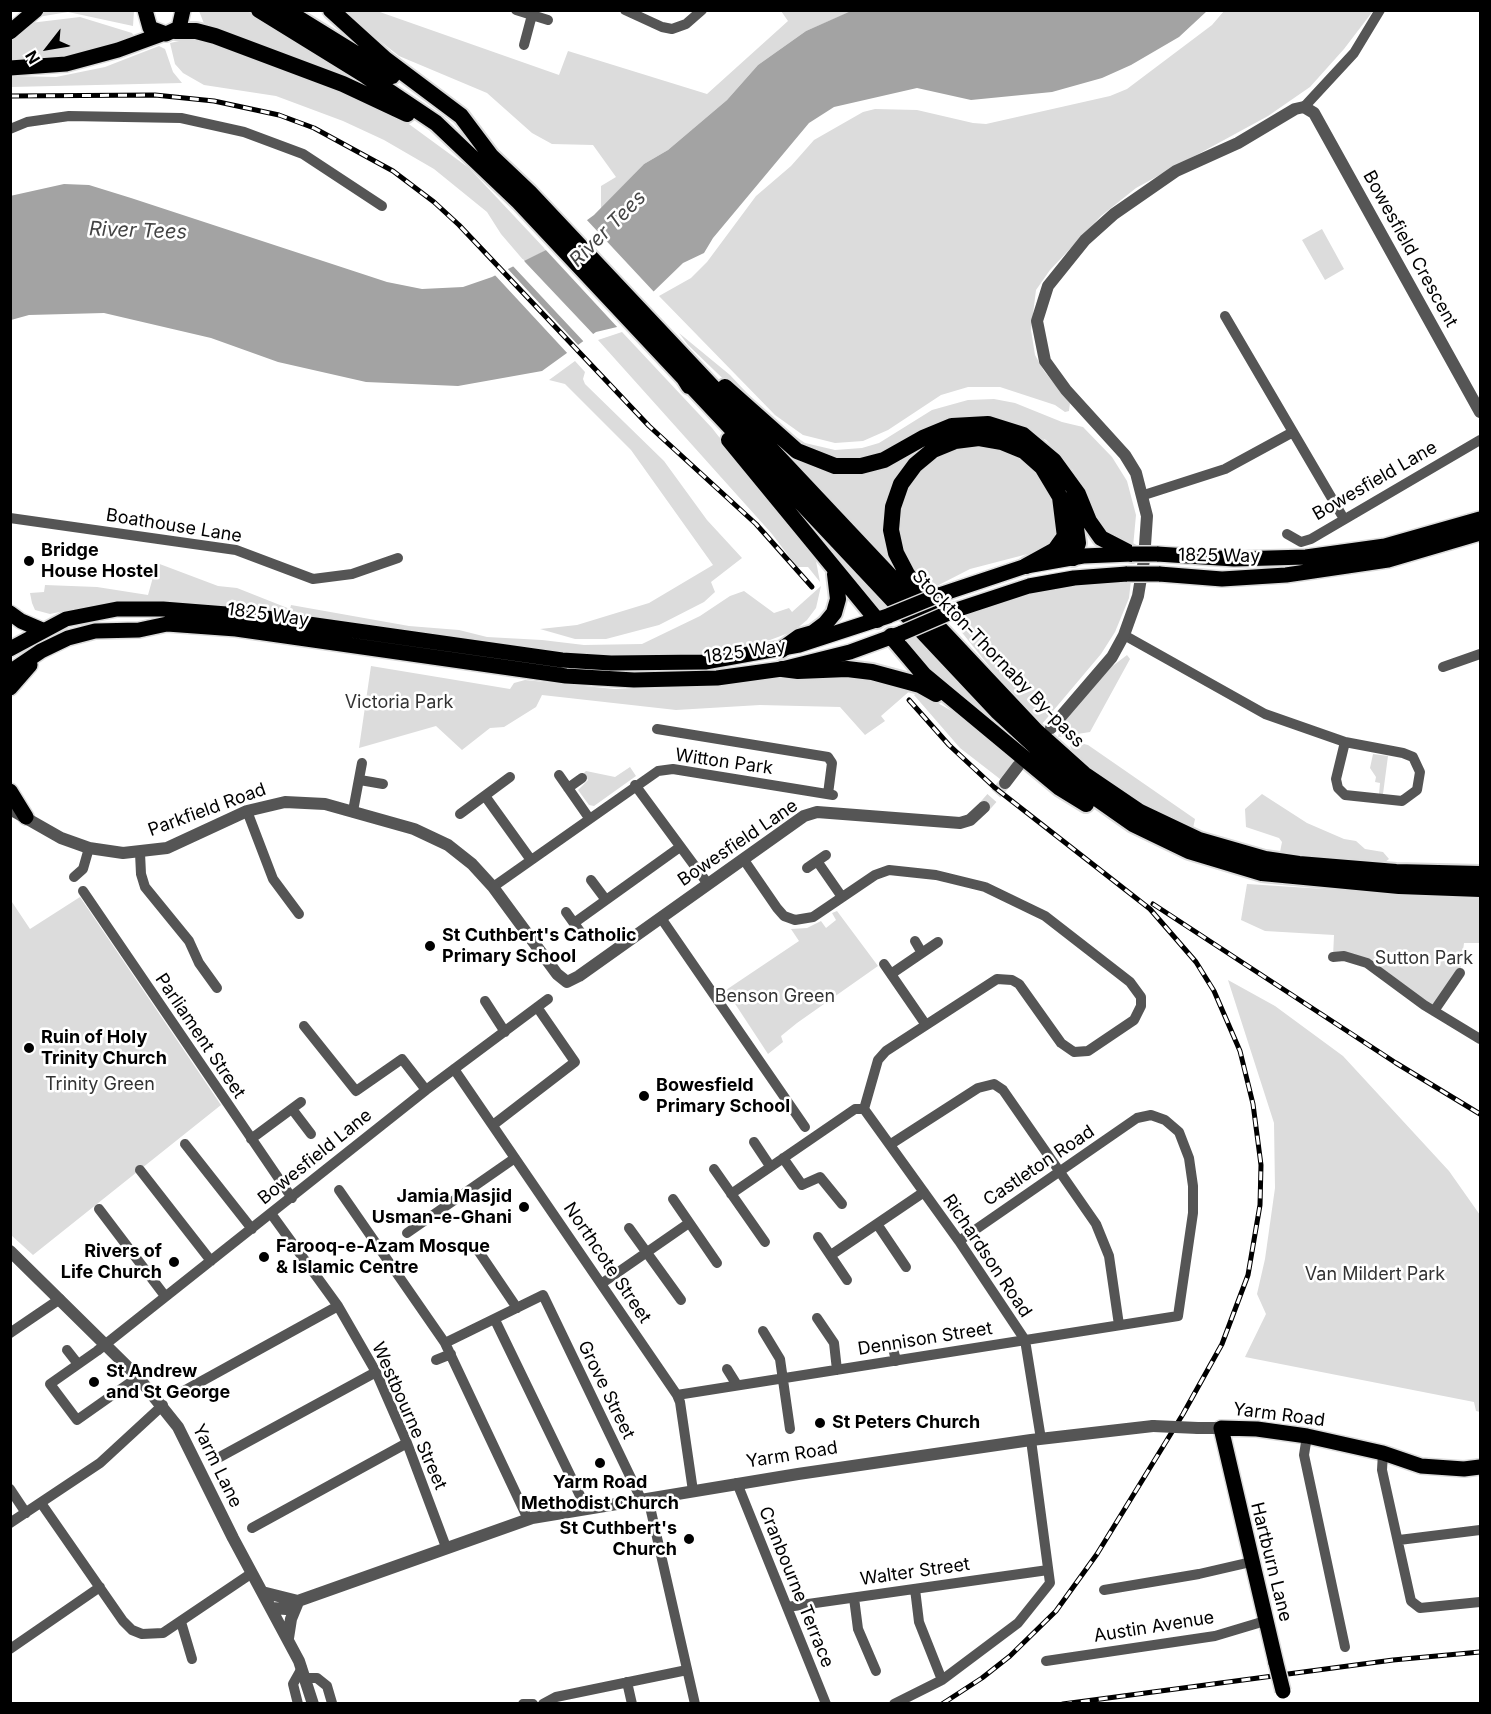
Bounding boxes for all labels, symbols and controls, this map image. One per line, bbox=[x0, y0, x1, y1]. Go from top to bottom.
north arrow bbox=[18, 18, 78, 78]
text: N bbox=[21, 47, 44, 68]
street label: Bowesfield Crescent bbox=[1358, 167, 1462, 331]
water label: River Tees bbox=[565, 186, 651, 272]
water label: River Tees bbox=[89, 217, 187, 245]
street label: Bowesfield Lane bbox=[1309, 437, 1441, 525]
street label: Boathouse Lane bbox=[105, 505, 243, 547]
place label: Bridge House Hostel bbox=[41, 540, 158, 582]
street label: 1825 Way bbox=[1178, 544, 1260, 568]
marker: Bridge House Hostel bbox=[22, 554, 36, 568]
street label: Stockton-Thornaby By-pass bbox=[907, 566, 1089, 752]
street label: 1825 Way bbox=[226, 599, 310, 631]
street label: 1825 Way bbox=[703, 636, 787, 668]
park label: Victoria Park bbox=[345, 692, 453, 714]
street label: Witton Park bbox=[674, 744, 774, 780]
street label: Parkfield Road bbox=[145, 779, 269, 841]
street label: Bowesfield Lane bbox=[674, 795, 802, 891]
place label: St Cuthbert's Catholic Primary School bbox=[442, 925, 637, 968]
marker: St Cuthbert's Catholic Primary School bbox=[423, 939, 437, 953]
park label: Sutton Park bbox=[1375, 948, 1473, 970]
street label: Parliament Street bbox=[150, 969, 250, 1103]
park label: Benson Green bbox=[715, 986, 835, 1008]
place label: Ruin of Holy Trinity Church bbox=[41, 1027, 167, 1070]
marker: Ruin of Holy Trinity Church bbox=[22, 1041, 36, 1055]
park label: Trinity Green bbox=[45, 1074, 155, 1096]
place label: Bowesfield Primary School bbox=[656, 1075, 790, 1118]
marker: Bowesfield Primary School bbox=[637, 1089, 651, 1103]
street label: Bowesfield Lane bbox=[254, 1105, 376, 1209]
street label: Castleton Road bbox=[979, 1121, 1099, 1211]
place label: Jamia Masjid Usman-e-Ghani bbox=[372, 1186, 512, 1228]
street label: Richardson Road bbox=[938, 1190, 1036, 1322]
street label: Northcote Street bbox=[559, 1198, 655, 1328]
marker: Jamia Masjid Usman-e-Ghani bbox=[517, 1200, 531, 1214]
place label: Farooq-e-Azam Mosque & Islamic Centre bbox=[276, 1236, 490, 1278]
place label: Rivers of Life Church bbox=[61, 1241, 162, 1284]
marker: Farooq-e-Azam Mosque & Islamic Centre bbox=[257, 1250, 271, 1264]
marker: Rivers of Life Church bbox=[167, 1255, 181, 1269]
park label: Van Mildert Park bbox=[1305, 1264, 1445, 1286]
street label: Dennison Street bbox=[856, 1318, 994, 1360]
street label: Grove Street bbox=[573, 1337, 639, 1443]
street label: Westbourne Street bbox=[367, 1339, 451, 1493]
place label: St Andrew and St George bbox=[106, 1361, 230, 1404]
marker: St Andrew and St George bbox=[87, 1375, 101, 1389]
street label: Yarm Road bbox=[1232, 1399, 1326, 1431]
place label: St Peters Church bbox=[832, 1412, 980, 1434]
marker: St Peters Church bbox=[813, 1416, 827, 1430]
street label: Yarm Lane bbox=[187, 1421, 247, 1511]
street label: Yarm Road bbox=[745, 1437, 839, 1473]
marker: Yarm Road Methodist Church bbox=[593, 1456, 607, 1470]
place label: Yarm Road Methodist Church bbox=[521, 1472, 679, 1514]
street label: Hartburn Lane bbox=[1246, 1500, 1296, 1624]
street label: Cranbourne Terrace bbox=[754, 1503, 838, 1671]
place label: St Cuthbert's Church bbox=[560, 1518, 677, 1561]
marker: St Cuthbert's Church bbox=[682, 1532, 696, 1546]
street label: Walter Street bbox=[859, 1554, 971, 1590]
street label: Austin Avenue bbox=[1092, 1607, 1216, 1647]

